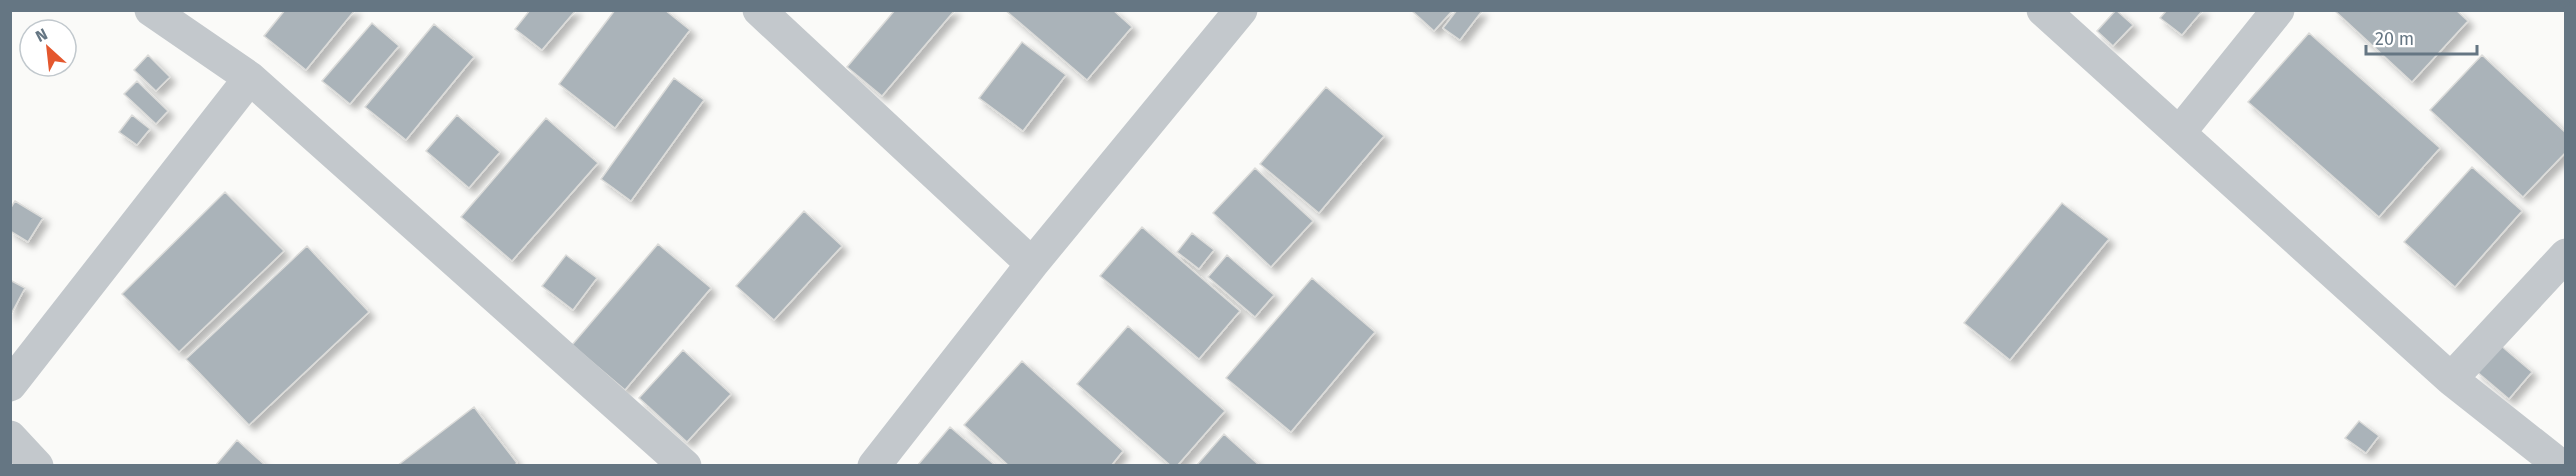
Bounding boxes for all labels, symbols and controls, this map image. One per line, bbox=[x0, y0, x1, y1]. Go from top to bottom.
north arrow bbox=[18, 18, 78, 78]
scale bar bbox=[2366, 18, 2477, 56]
text: N bbox=[32, 24, 50, 46]
text: 20 m bbox=[2375, 28, 2414, 50]

